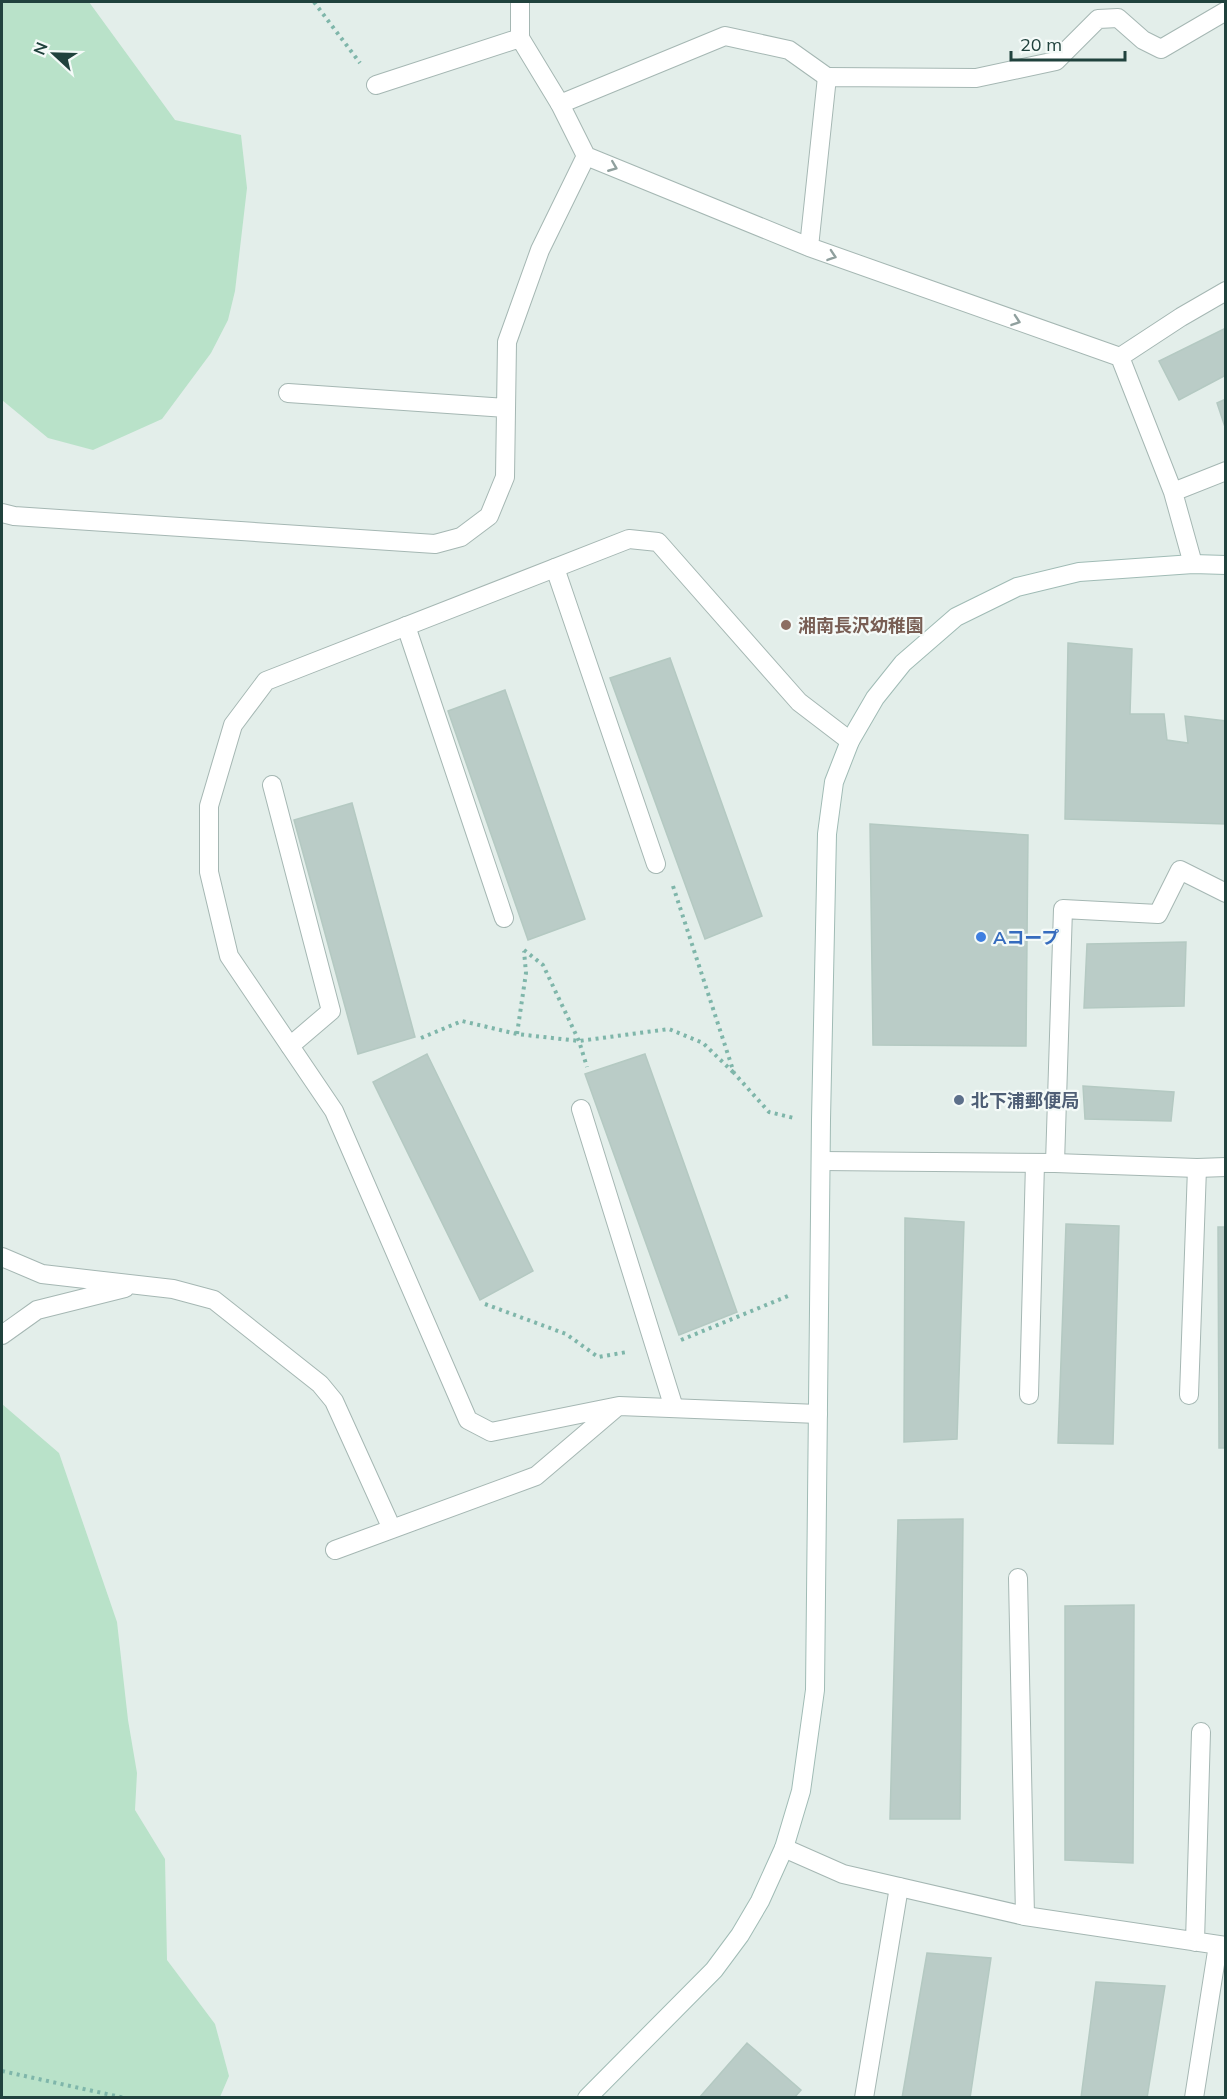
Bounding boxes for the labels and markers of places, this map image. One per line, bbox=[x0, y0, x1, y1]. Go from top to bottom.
place label: 湘南長沢幼稚園 bbox=[798, 614, 924, 637]
marker: 湘南長沢幼稚園 bbox=[779, 618, 793, 632]
place label: Aコープ bbox=[993, 926, 1059, 949]
marker: Aコープ bbox=[974, 930, 988, 944]
place label: 北下浦郵便局 bbox=[971, 1089, 1079, 1112]
marker: 北下浦郵便局 bbox=[952, 1093, 966, 1107]

